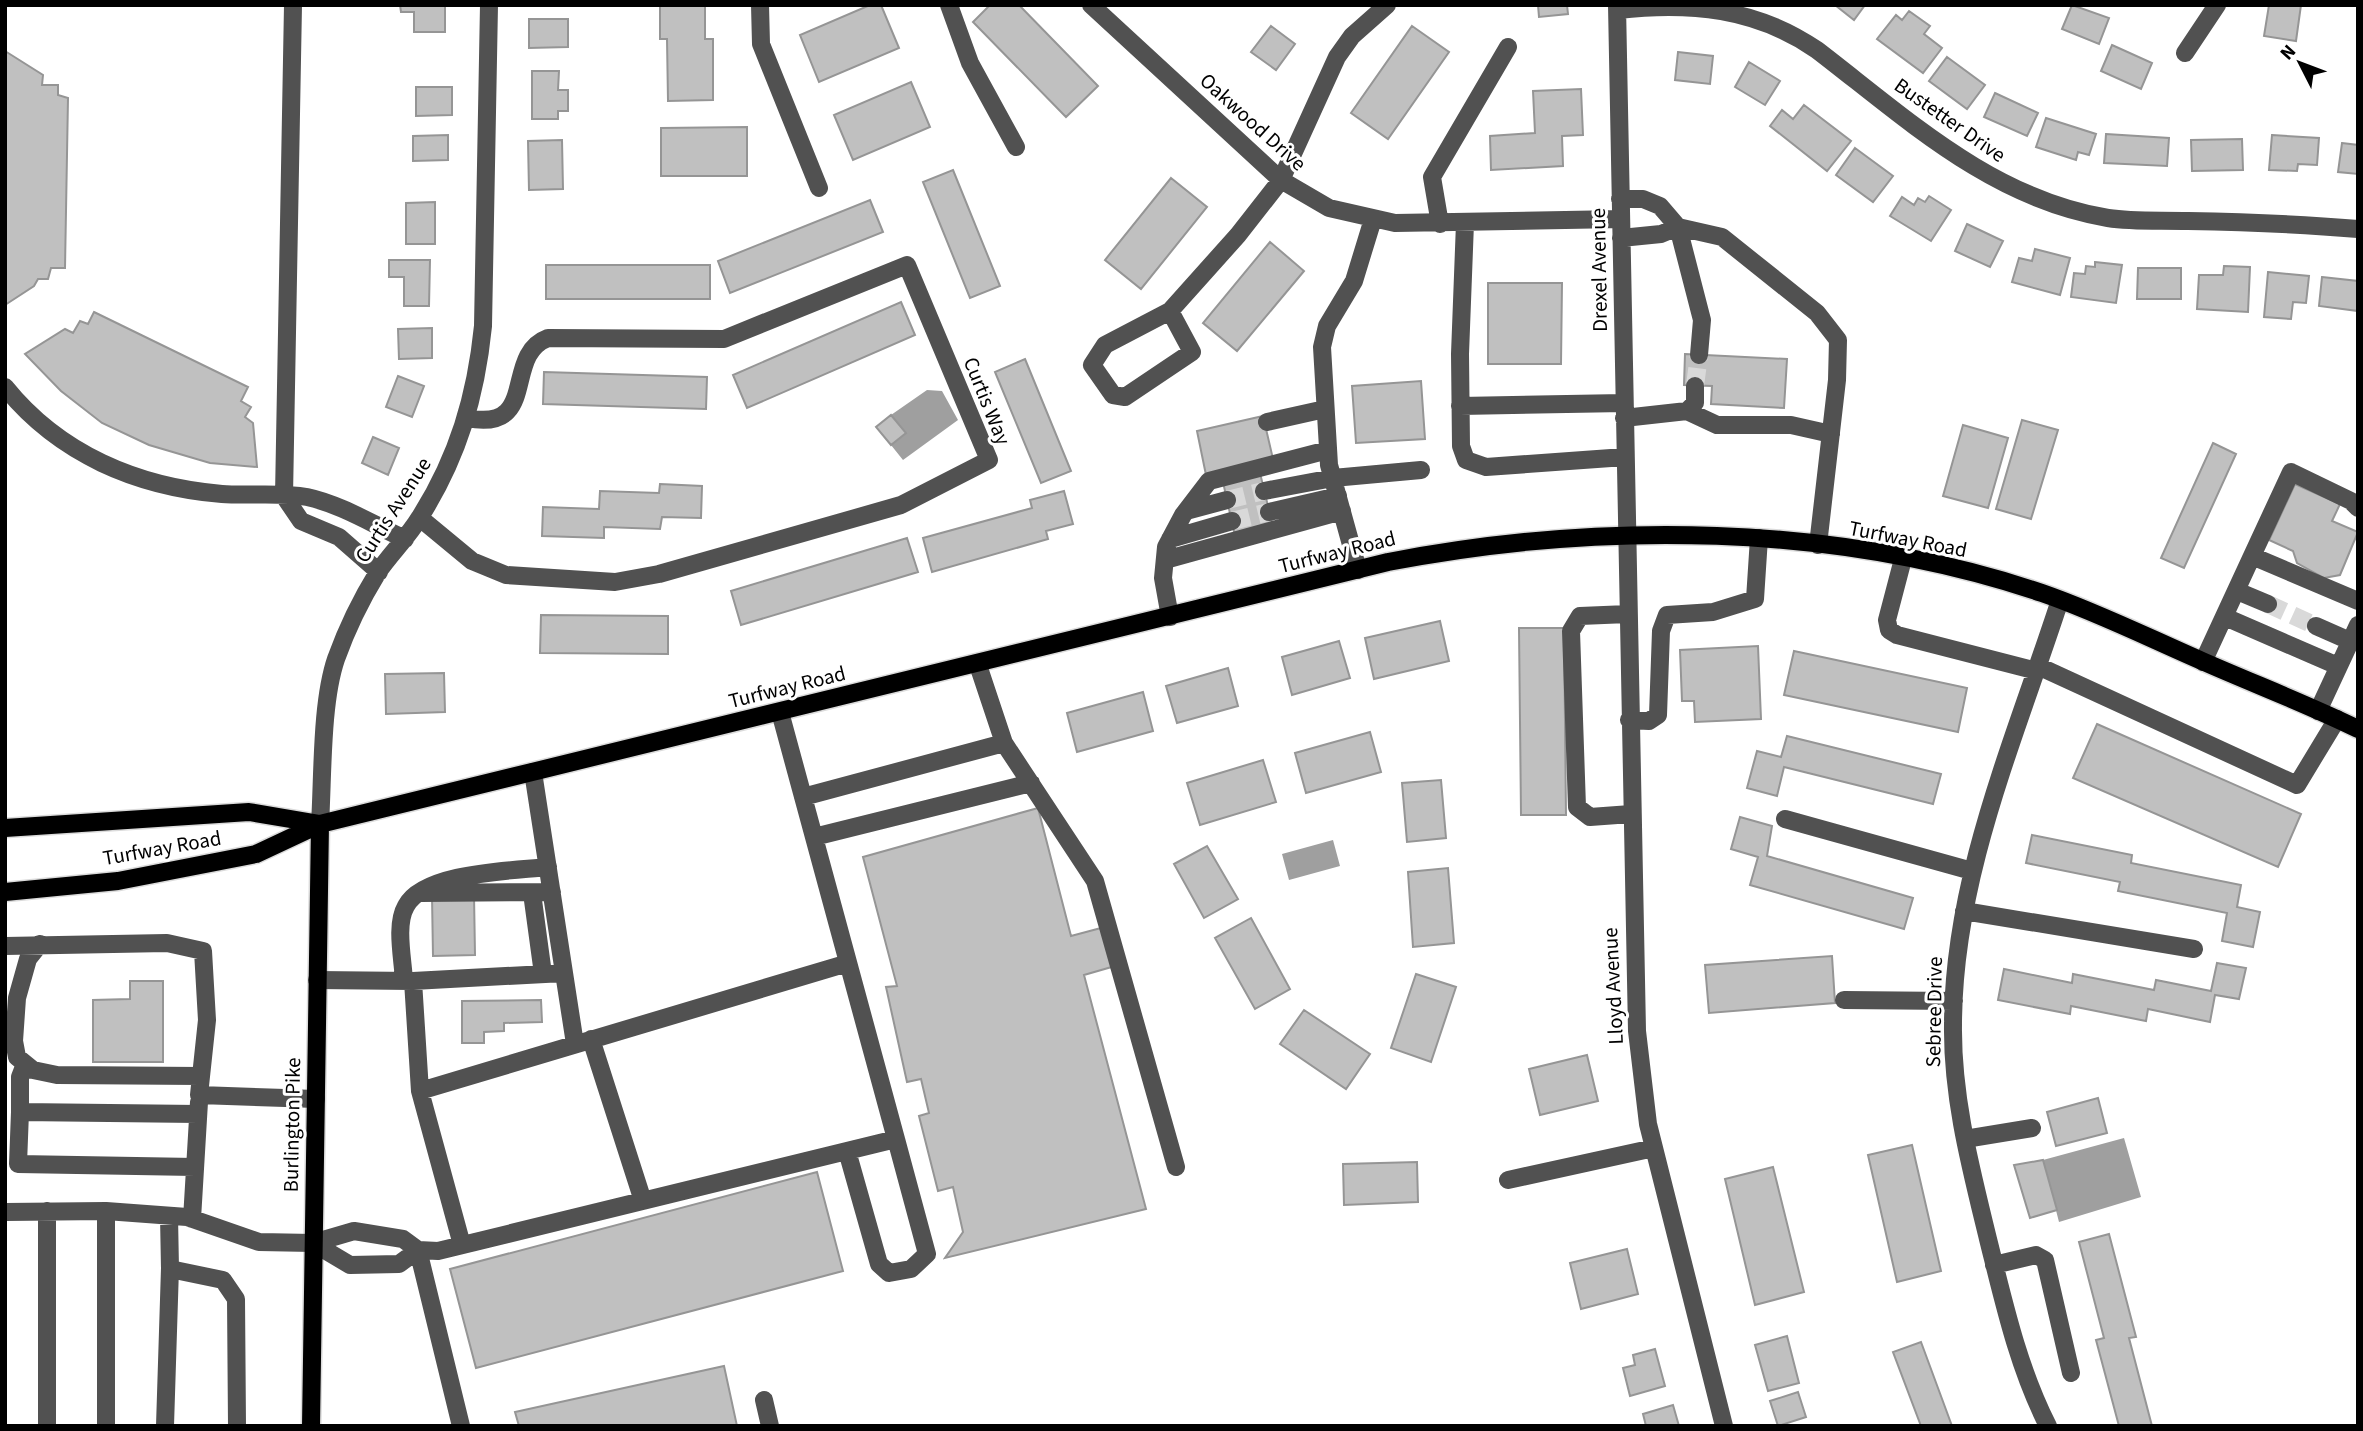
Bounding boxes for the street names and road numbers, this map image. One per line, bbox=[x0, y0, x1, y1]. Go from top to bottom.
street label: Oakwood Drive bbox=[1193, 66, 1313, 178]
street label: Bustetter Drive bbox=[1888, 70, 2012, 170]
street label: Drexel Avenue bbox=[1583, 208, 1615, 332]
street label: Curtis Way bbox=[956, 353, 1018, 450]
street label: Curtis Avenue bbox=[348, 451, 438, 569]
street label: Turfway Road bbox=[1846, 513, 1970, 565]
street label: Turfway Road bbox=[1275, 523, 1399, 581]
street label: Turfway Road bbox=[725, 658, 849, 716]
street label: Turfway Road bbox=[100, 823, 224, 873]
street label: Lloyd Avenue bbox=[1595, 927, 1631, 1045]
street label: Sebree Drive bbox=[1918, 956, 1950, 1068]
street label: Burlington Pike bbox=[276, 1057, 308, 1193]

